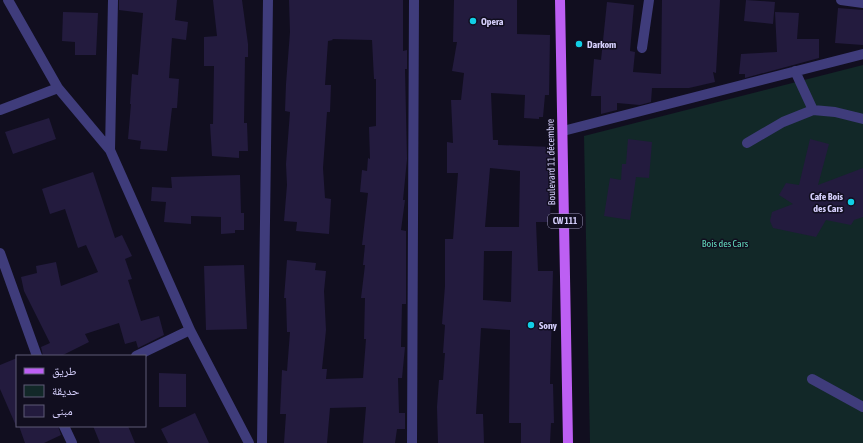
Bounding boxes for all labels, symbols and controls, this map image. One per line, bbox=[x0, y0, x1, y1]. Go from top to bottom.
marker: Opera bbox=[468, 16, 478, 26]
place label: Opera bbox=[481, 16, 504, 27]
marker: Darkom bbox=[574, 39, 584, 49]
place label: Darkom bbox=[587, 39, 616, 50]
street label: Boulevard 11 décembre bbox=[545, 118, 557, 205]
place label: Cafe Bois des Cars bbox=[810, 191, 843, 214]
marker: Cafe Bois des Cars bbox=[846, 197, 856, 207]
road number: CW 111 bbox=[548, 214, 582, 228]
park label: Bois des Cars bbox=[702, 238, 749, 249]
marker: Sony bbox=[526, 320, 536, 330]
place label: Sony bbox=[539, 320, 558, 331]
legend bbox=[16, 355, 146, 427]
text: طريق bbox=[52, 364, 77, 378]
text: حديقة bbox=[52, 384, 80, 398]
text: مبنى bbox=[52, 404, 73, 418]

